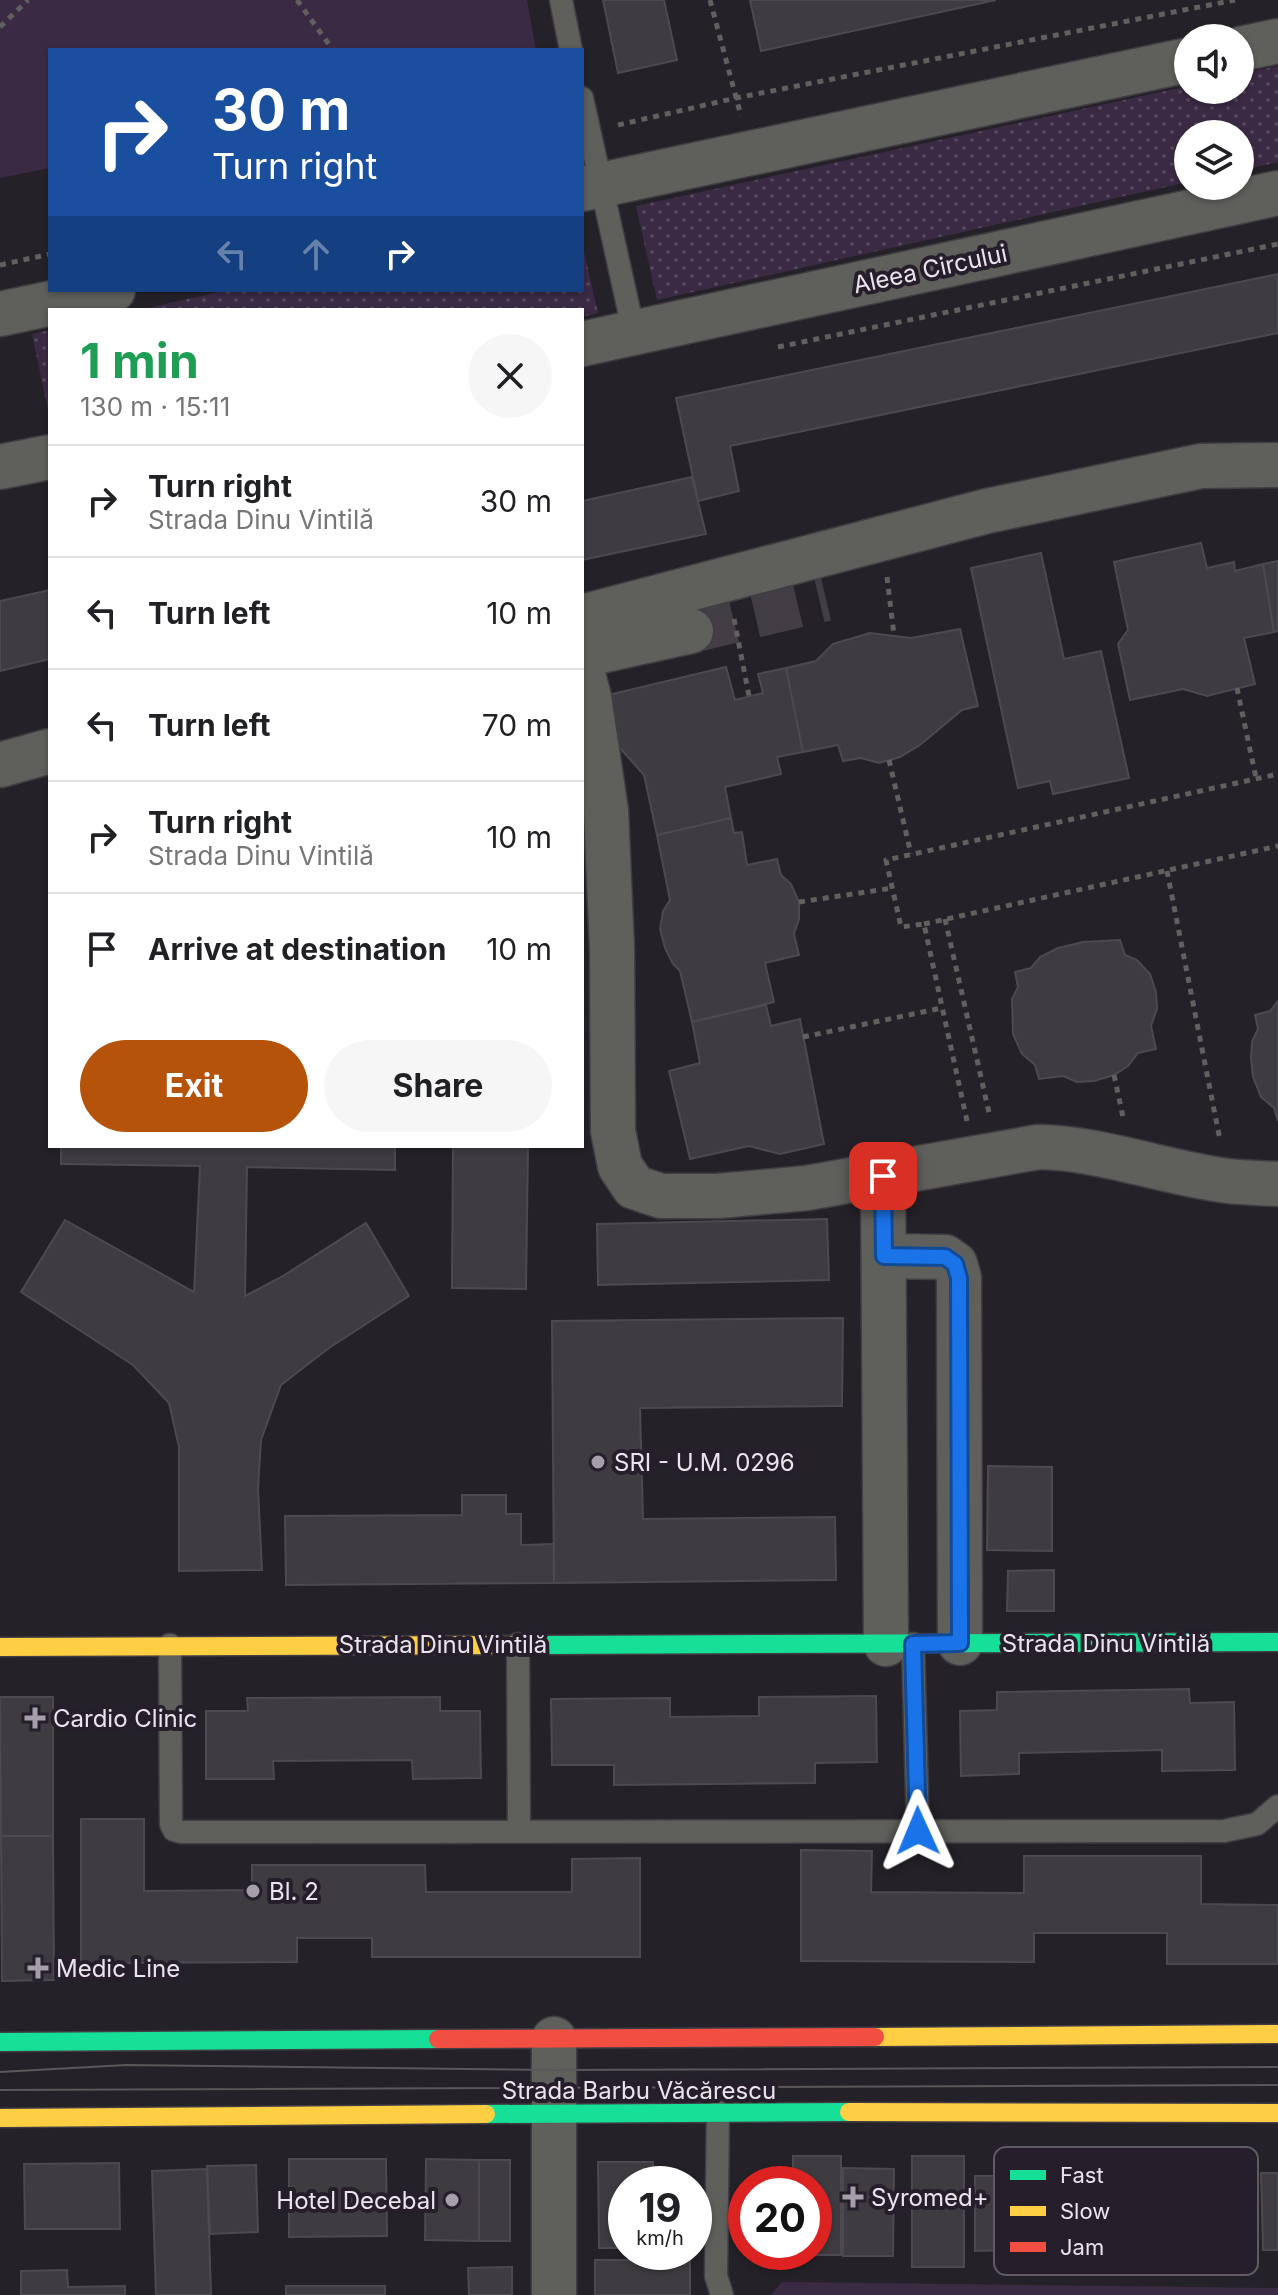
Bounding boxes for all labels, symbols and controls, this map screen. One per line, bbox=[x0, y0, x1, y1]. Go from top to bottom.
map controls bbox=[1174, 24, 1254, 200]
button: sound bbox=[1174, 24, 1254, 104]
text: 30 m bbox=[212, 76, 350, 144]
icon: right bbox=[80, 80, 184, 184]
button: layers bbox=[1174, 120, 1254, 200]
text: Turn right bbox=[212, 144, 377, 188]
icon: left bbox=[210, 232, 254, 276]
icon: ahead bbox=[294, 232, 338, 276]
icon: right bbox=[378, 232, 422, 276]
street label: Aleea Circului bbox=[850, 239, 1010, 299]
text: 1 min bbox=[80, 331, 199, 390]
button: close bbox=[468, 334, 552, 418]
text: 130 m · 15:11 bbox=[80, 391, 230, 422]
text: Turn right bbox=[148, 468, 292, 504]
icon: right bbox=[80, 479, 124, 523]
text: 30 m bbox=[480, 483, 552, 519]
text: Strada Dinu Vintilă bbox=[148, 504, 374, 535]
icon: left bbox=[80, 591, 124, 635]
text: Turn left bbox=[148, 595, 270, 631]
text: 10 m bbox=[486, 595, 552, 631]
icon: left bbox=[80, 703, 124, 747]
text: Turn left bbox=[148, 707, 270, 743]
text: 70 m bbox=[482, 707, 552, 743]
text: Turn right bbox=[148, 804, 292, 840]
icon: right bbox=[80, 815, 124, 859]
text: 10 m bbox=[486, 819, 552, 855]
text: Strada Dinu Vintilă bbox=[148, 840, 374, 871]
icon: arrive bbox=[80, 927, 124, 971]
text: Arrive at destination bbox=[148, 931, 446, 967]
text: 10 m bbox=[486, 931, 552, 967]
button: Exit bbox=[80, 1040, 308, 1132]
button: Share bbox=[324, 1040, 552, 1132]
pin bbox=[849, 1142, 917, 1210]
icon: arrive bbox=[861, 1154, 905, 1198]
place label: SRI - U.M. 0296 bbox=[614, 1448, 795, 1477]
marker: SRI - U.M. 0296 bbox=[589, 1453, 607, 1471]
street label: Strada Dinu Vintilă bbox=[1002, 1629, 1210, 1658]
street label: Strada Dinu Vintilă bbox=[339, 1630, 547, 1659]
place label: Cardio Clinic bbox=[53, 1704, 197, 1733]
marker: Cardio Clinic bbox=[24, 1707, 46, 1729]
position arrow bbox=[876, 1789, 960, 1873]
place label: Bl. 2 bbox=[269, 1877, 319, 1906]
marker: Bl. 2 bbox=[244, 1882, 262, 1900]
place label: Medic Line bbox=[56, 1954, 180, 1983]
marker: Medic Line bbox=[27, 1957, 49, 1979]
street label: Strada Barbu Văcărescu bbox=[502, 2076, 776, 2105]
legend bbox=[994, 2147, 1258, 2275]
text: Fast bbox=[1060, 2162, 1104, 2188]
speed limit sign: 20 bbox=[728, 2166, 832, 2270]
text: 19 bbox=[638, 2183, 682, 2232]
place label: Syromed+ bbox=[871, 2183, 989, 2212]
place label: Hotel Decebal bbox=[276, 2186, 436, 2215]
marker: Syromed+ bbox=[842, 2186, 864, 2208]
marker: Hotel Decebal bbox=[443, 2191, 461, 2209]
text: Slow bbox=[1060, 2198, 1110, 2224]
text: km/h bbox=[636, 2226, 684, 2250]
text: Jam bbox=[1060, 2234, 1104, 2260]

